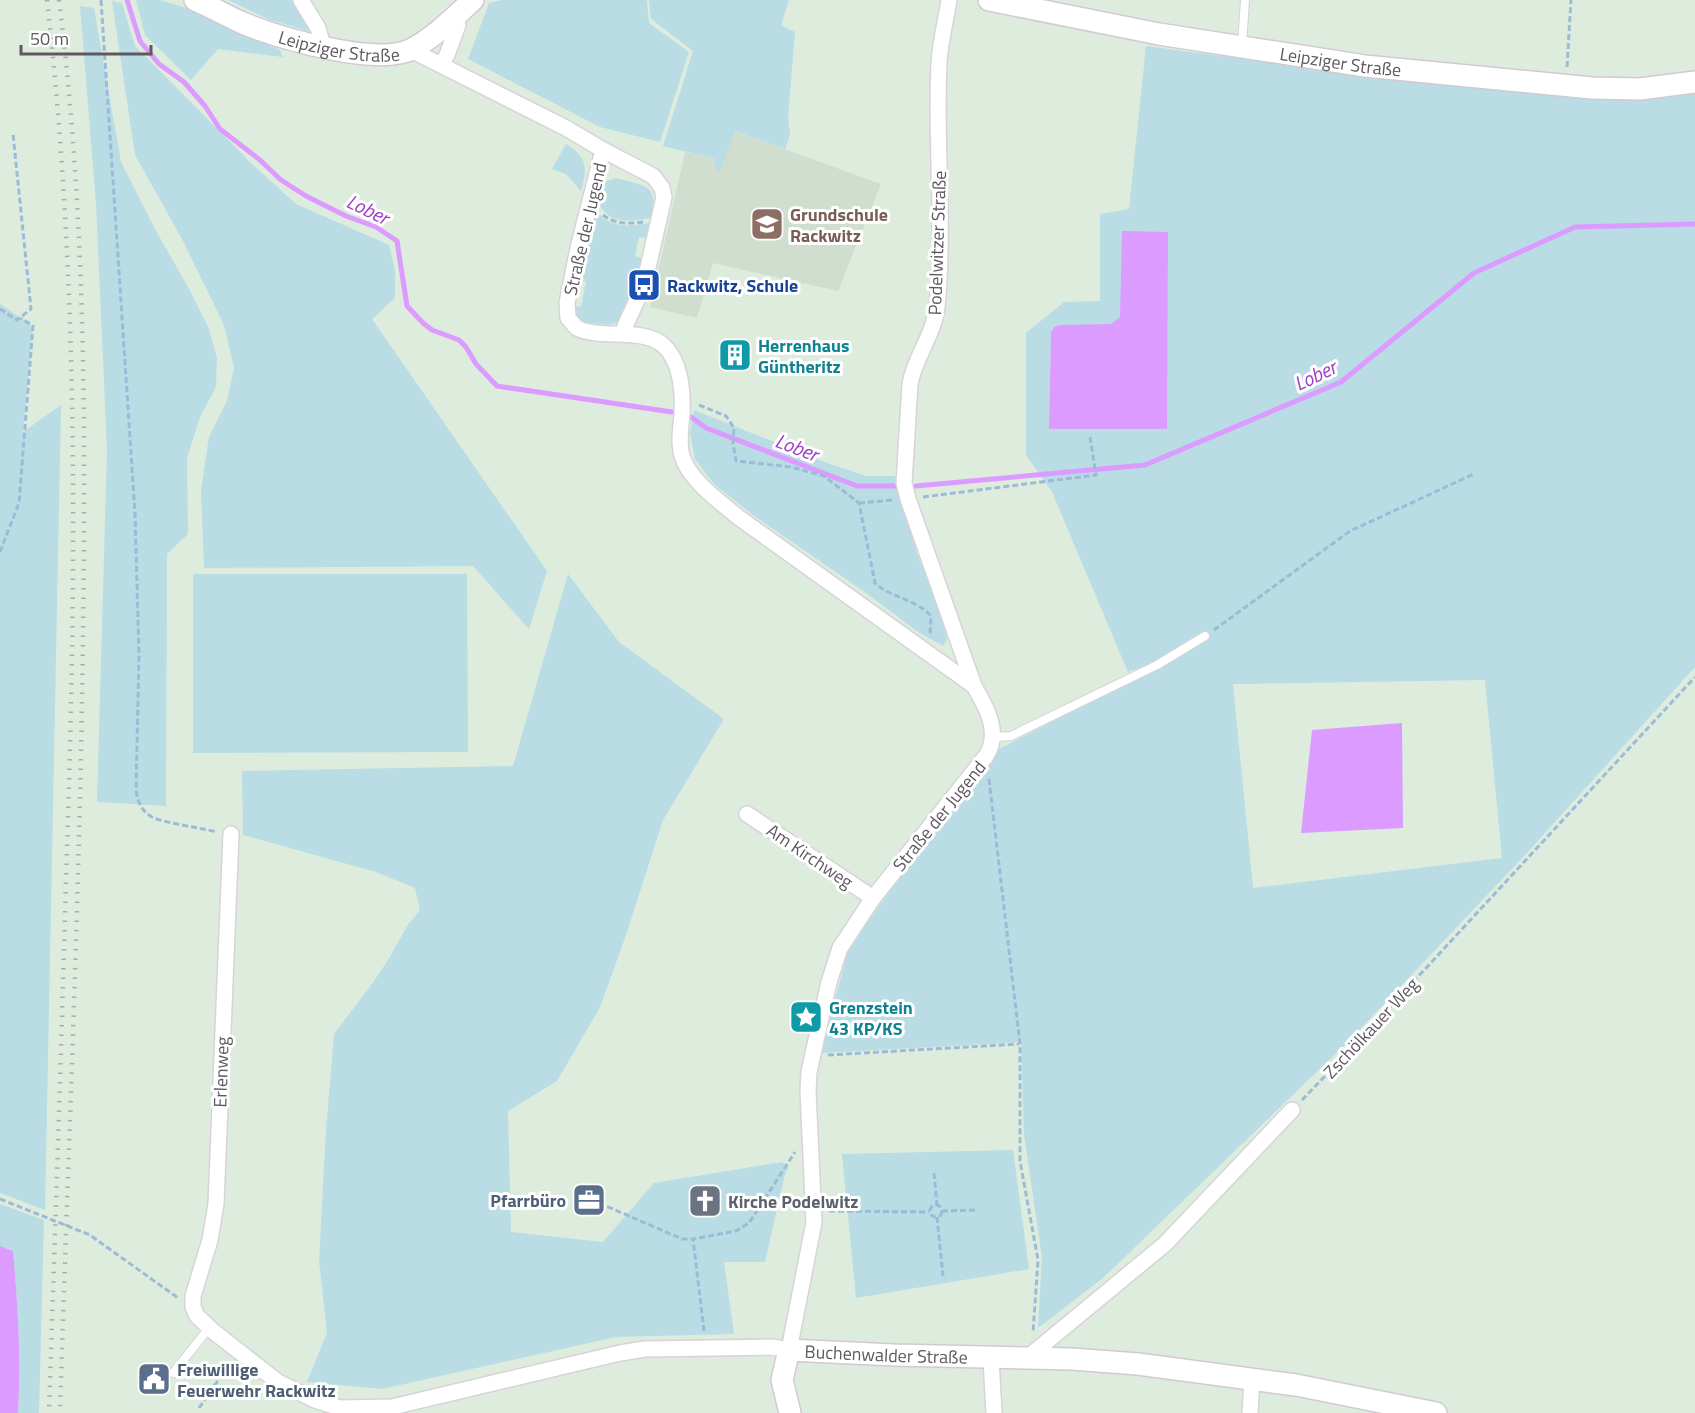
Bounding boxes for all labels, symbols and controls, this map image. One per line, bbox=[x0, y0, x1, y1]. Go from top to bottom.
scale bar bbox=[21, 18, 152, 56]
street label: Leipziger Straße bbox=[275, 23, 401, 68]
text: 50 m bbox=[30, 25, 69, 52]
street label: Leipziger Straße bbox=[1278, 39, 1402, 83]
street label: Straße der Jugend bbox=[557, 160, 613, 298]
street label: Podelwitzer Straße bbox=[921, 170, 953, 316]
water label: Lober bbox=[342, 185, 397, 234]
place label: Grundschule Rackwitz bbox=[790, 201, 888, 249]
school or university icon: Grundschule Rackwitz bbox=[749, 206, 785, 242]
bus stop icon: Rackwitz, Schule bbox=[626, 267, 662, 303]
place label: Rackwitz, Schule bbox=[667, 272, 798, 299]
place label: Herrenhaus Güntheritz bbox=[758, 332, 849, 380]
building icon: Herrenhaus Güntheritz bbox=[717, 337, 753, 373]
water label: Lober bbox=[1289, 350, 1344, 399]
water label: Lober bbox=[771, 425, 826, 470]
street label: Straße der Jugend bbox=[886, 755, 992, 877]
street label: Am Kirchweg bbox=[761, 817, 859, 895]
street label: Zschölkauer Weg bbox=[1317, 971, 1425, 1085]
place label: Grenzstein 43 KP/KS bbox=[829, 994, 913, 1042]
place icon: Grenzstein 43 KP/KS bbox=[788, 999, 824, 1035]
street label: Erlenweg bbox=[206, 1036, 236, 1108]
office icon: Pfarrbüro bbox=[571, 1182, 607, 1218]
church icon: Kirche Podelwitz bbox=[687, 1183, 723, 1219]
place label: Pfarrbüro bbox=[490, 1187, 566, 1214]
place label: Kirche Podelwitz bbox=[728, 1188, 859, 1215]
street label: Buchenwalder Straße bbox=[804, 1337, 968, 1370]
place label: Freiwillige Feuerwehr Rackwitz bbox=[177, 1356, 336, 1404]
public building icon: Freiwillige Feuerwehr Rackwitz bbox=[136, 1361, 172, 1397]

